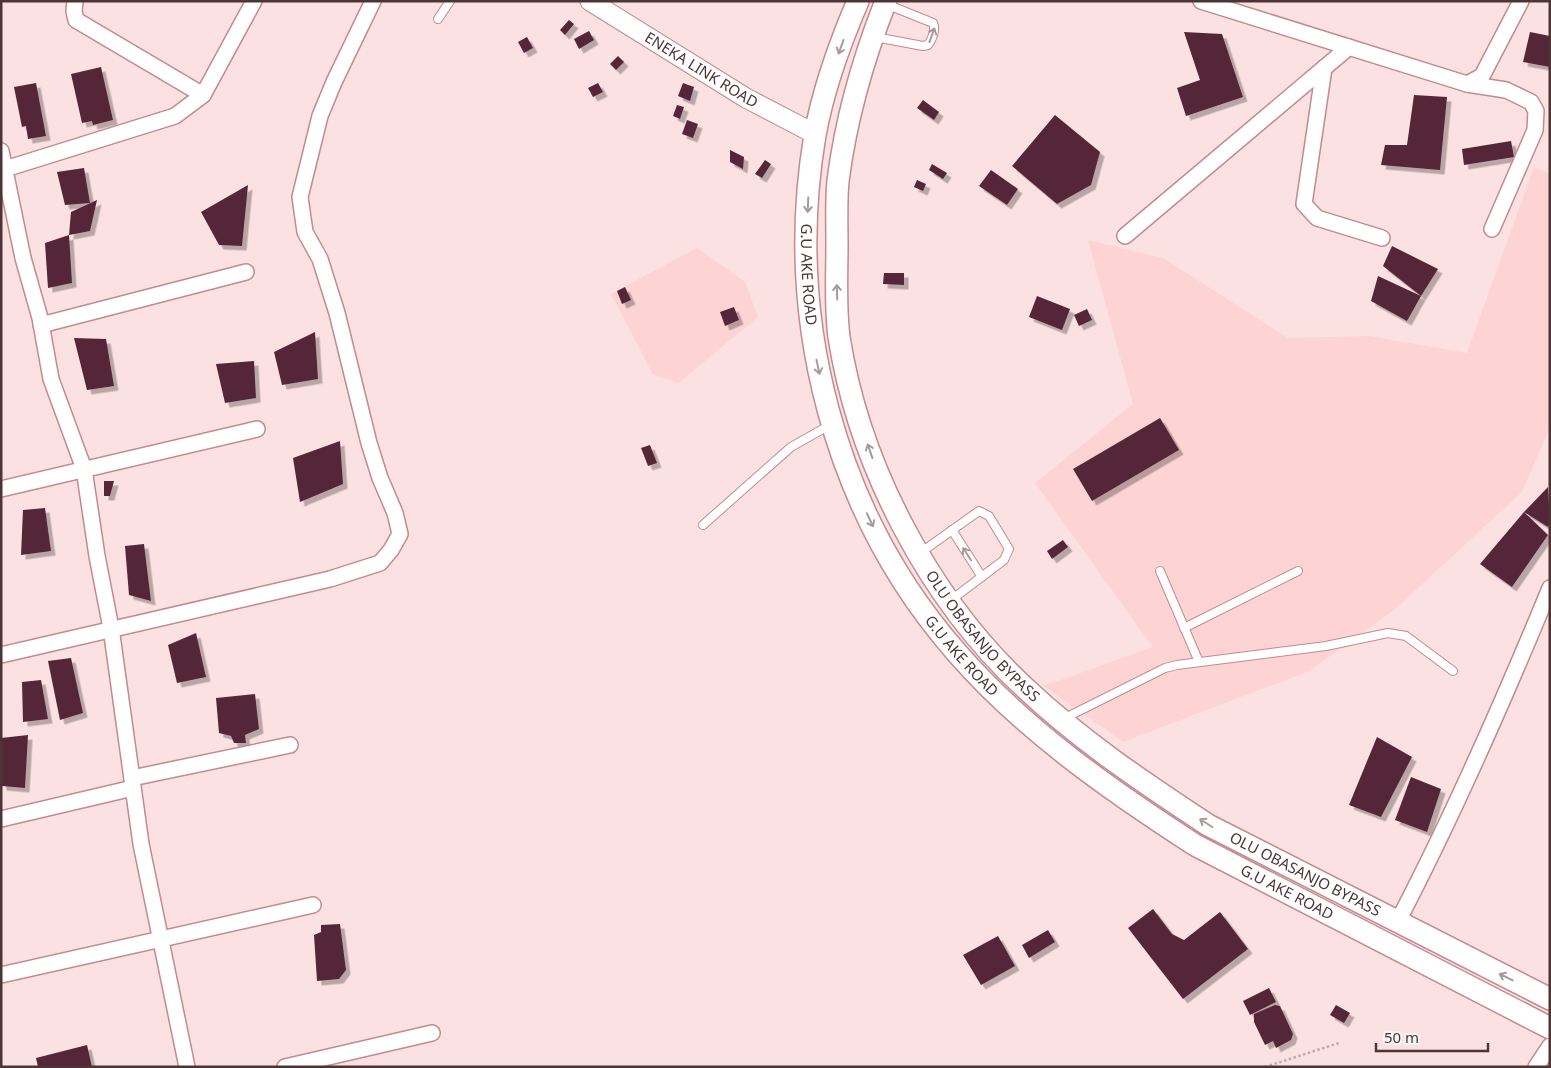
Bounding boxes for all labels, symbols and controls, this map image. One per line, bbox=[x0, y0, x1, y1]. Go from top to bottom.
street label: ENEKA LINK ROAD bbox=[641, 27, 762, 112]
one-way arrow bbox=[928, 28, 937, 44]
one-way arrow bbox=[836, 39, 845, 54]
one-way arrow bbox=[803, 197, 812, 213]
street label: G.U AKE ROAD bbox=[797, 223, 822, 326]
one-way arrow bbox=[832, 285, 842, 301]
one-way arrow bbox=[814, 358, 824, 374]
one-way arrow bbox=[865, 443, 874, 459]
one-way arrow bbox=[865, 512, 875, 527]
one-way arrow bbox=[962, 547, 972, 561]
street label: OLU OBASANJO BYPASS bbox=[922, 566, 1045, 706]
street label: G.U AKE ROAD bbox=[921, 611, 1003, 700]
one-way arrow bbox=[1199, 818, 1213, 828]
street label: OLU OBASANJO BYPASS bbox=[1227, 827, 1385, 920]
street label: G.U AKE ROAD bbox=[1237, 859, 1337, 924]
one-way arrow bbox=[1499, 972, 1514, 981]
scale bar bbox=[1376, 1020, 1488, 1052]
text: 50 m bbox=[1384, 1027, 1419, 1047]

